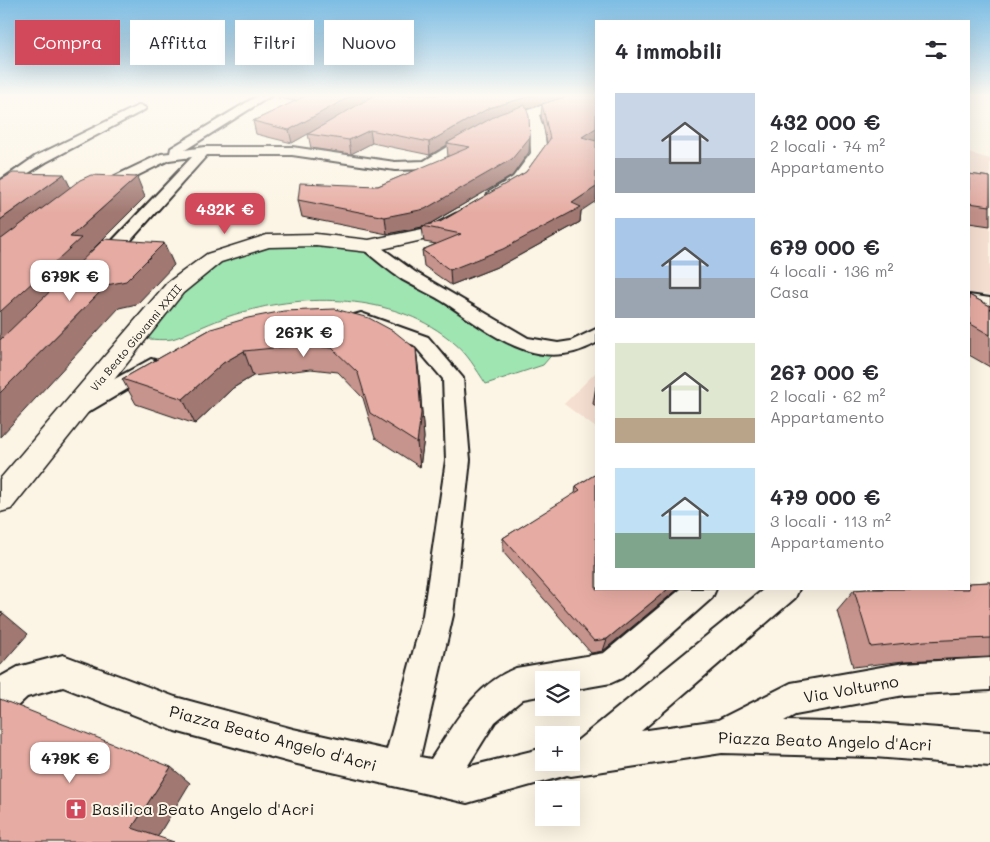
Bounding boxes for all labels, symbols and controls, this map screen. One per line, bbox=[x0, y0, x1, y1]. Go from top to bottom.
chip: Compra bbox=[15, 20, 120, 65]
chip: Affitta bbox=[130, 20, 225, 65]
chip: Filtri bbox=[235, 20, 314, 65]
chip: Nuovo bbox=[324, 20, 414, 65]
icon: filters bbox=[922, 36, 950, 64]
text: 4 immobili bbox=[615, 37, 722, 64]
text: 432 000 € bbox=[770, 108, 880, 135]
icon: home bbox=[655, 113, 715, 173]
text: 2 locali · 74 m² bbox=[770, 135, 885, 156]
text: Appartamento bbox=[770, 156, 884, 177]
pin: 432K € bbox=[184, 192, 266, 235]
text: 432K € bbox=[196, 198, 254, 219]
text: 679 000 € bbox=[770, 233, 880, 260]
icon: home bbox=[655, 238, 715, 298]
pin: 679K € bbox=[29, 260, 111, 302]
text: 4 locali · 136 m² bbox=[770, 260, 894, 281]
text: 679K € bbox=[41, 265, 99, 286]
street label: Via Beato Giovanni XXIII bbox=[86, 281, 185, 394]
text: Casa bbox=[770, 281, 809, 302]
pin: 267K € bbox=[263, 316, 345, 358]
text: 267K € bbox=[276, 321, 332, 342]
text: 267 000 € bbox=[770, 358, 879, 385]
icon: home bbox=[655, 363, 715, 423]
text: 2 locali · 62 m² bbox=[770, 385, 886, 406]
text: Appartamento bbox=[770, 406, 884, 427]
text: 479 000 € bbox=[770, 483, 880, 510]
icon: home bbox=[655, 488, 715, 548]
text: 3 locali · 113 m² bbox=[770, 510, 891, 531]
text: Appartamento bbox=[770, 531, 884, 552]
street label: Via Volturno bbox=[802, 670, 900, 707]
map controls bbox=[535, 671, 580, 826]
button: layers bbox=[535, 671, 580, 716]
street label: Piazza Beato Angelo d'Acri bbox=[167, 700, 379, 775]
button: + bbox=[535, 726, 580, 771]
street label: Piazza Beato Angelo d'Acri bbox=[718, 726, 932, 755]
pin: 479K € bbox=[29, 742, 111, 784]
text: 479K € bbox=[41, 747, 99, 768]
button: − bbox=[535, 781, 580, 826]
church icon: Basilica Beato Angelo d'Acri bbox=[64, 797, 88, 821]
place label: Basilica Beato Angelo d'Acri bbox=[92, 798, 314, 819]

